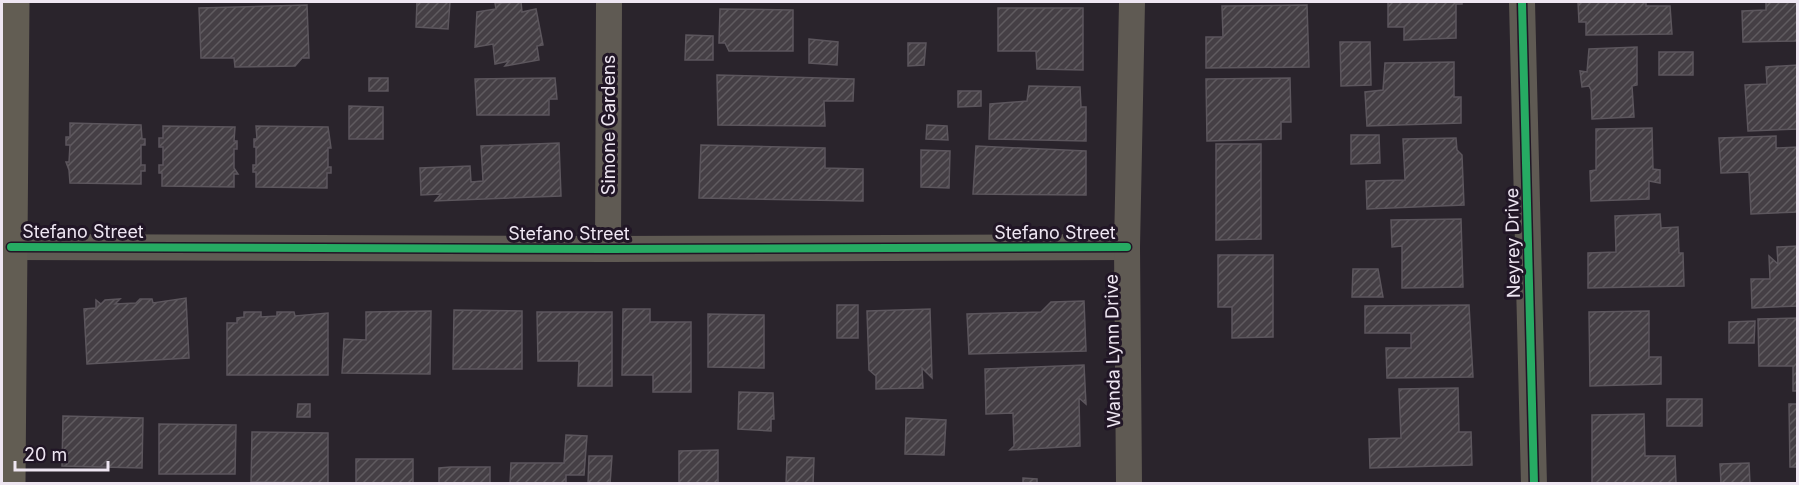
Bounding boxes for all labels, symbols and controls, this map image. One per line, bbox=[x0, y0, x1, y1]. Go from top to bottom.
street label: Simone Gardens bbox=[598, 55, 619, 195]
street label: Neyrey Drive bbox=[1501, 188, 1524, 298]
street label: Stefano Street bbox=[22, 221, 144, 242]
street label: Stefano Street bbox=[994, 222, 1116, 243]
street label: Stefano Street bbox=[508, 223, 630, 244]
street label: Wanda Lynn Drive bbox=[1101, 274, 1124, 428]
scale bar bbox=[15, 434, 108, 472]
text: 20 m bbox=[24, 444, 67, 465]

